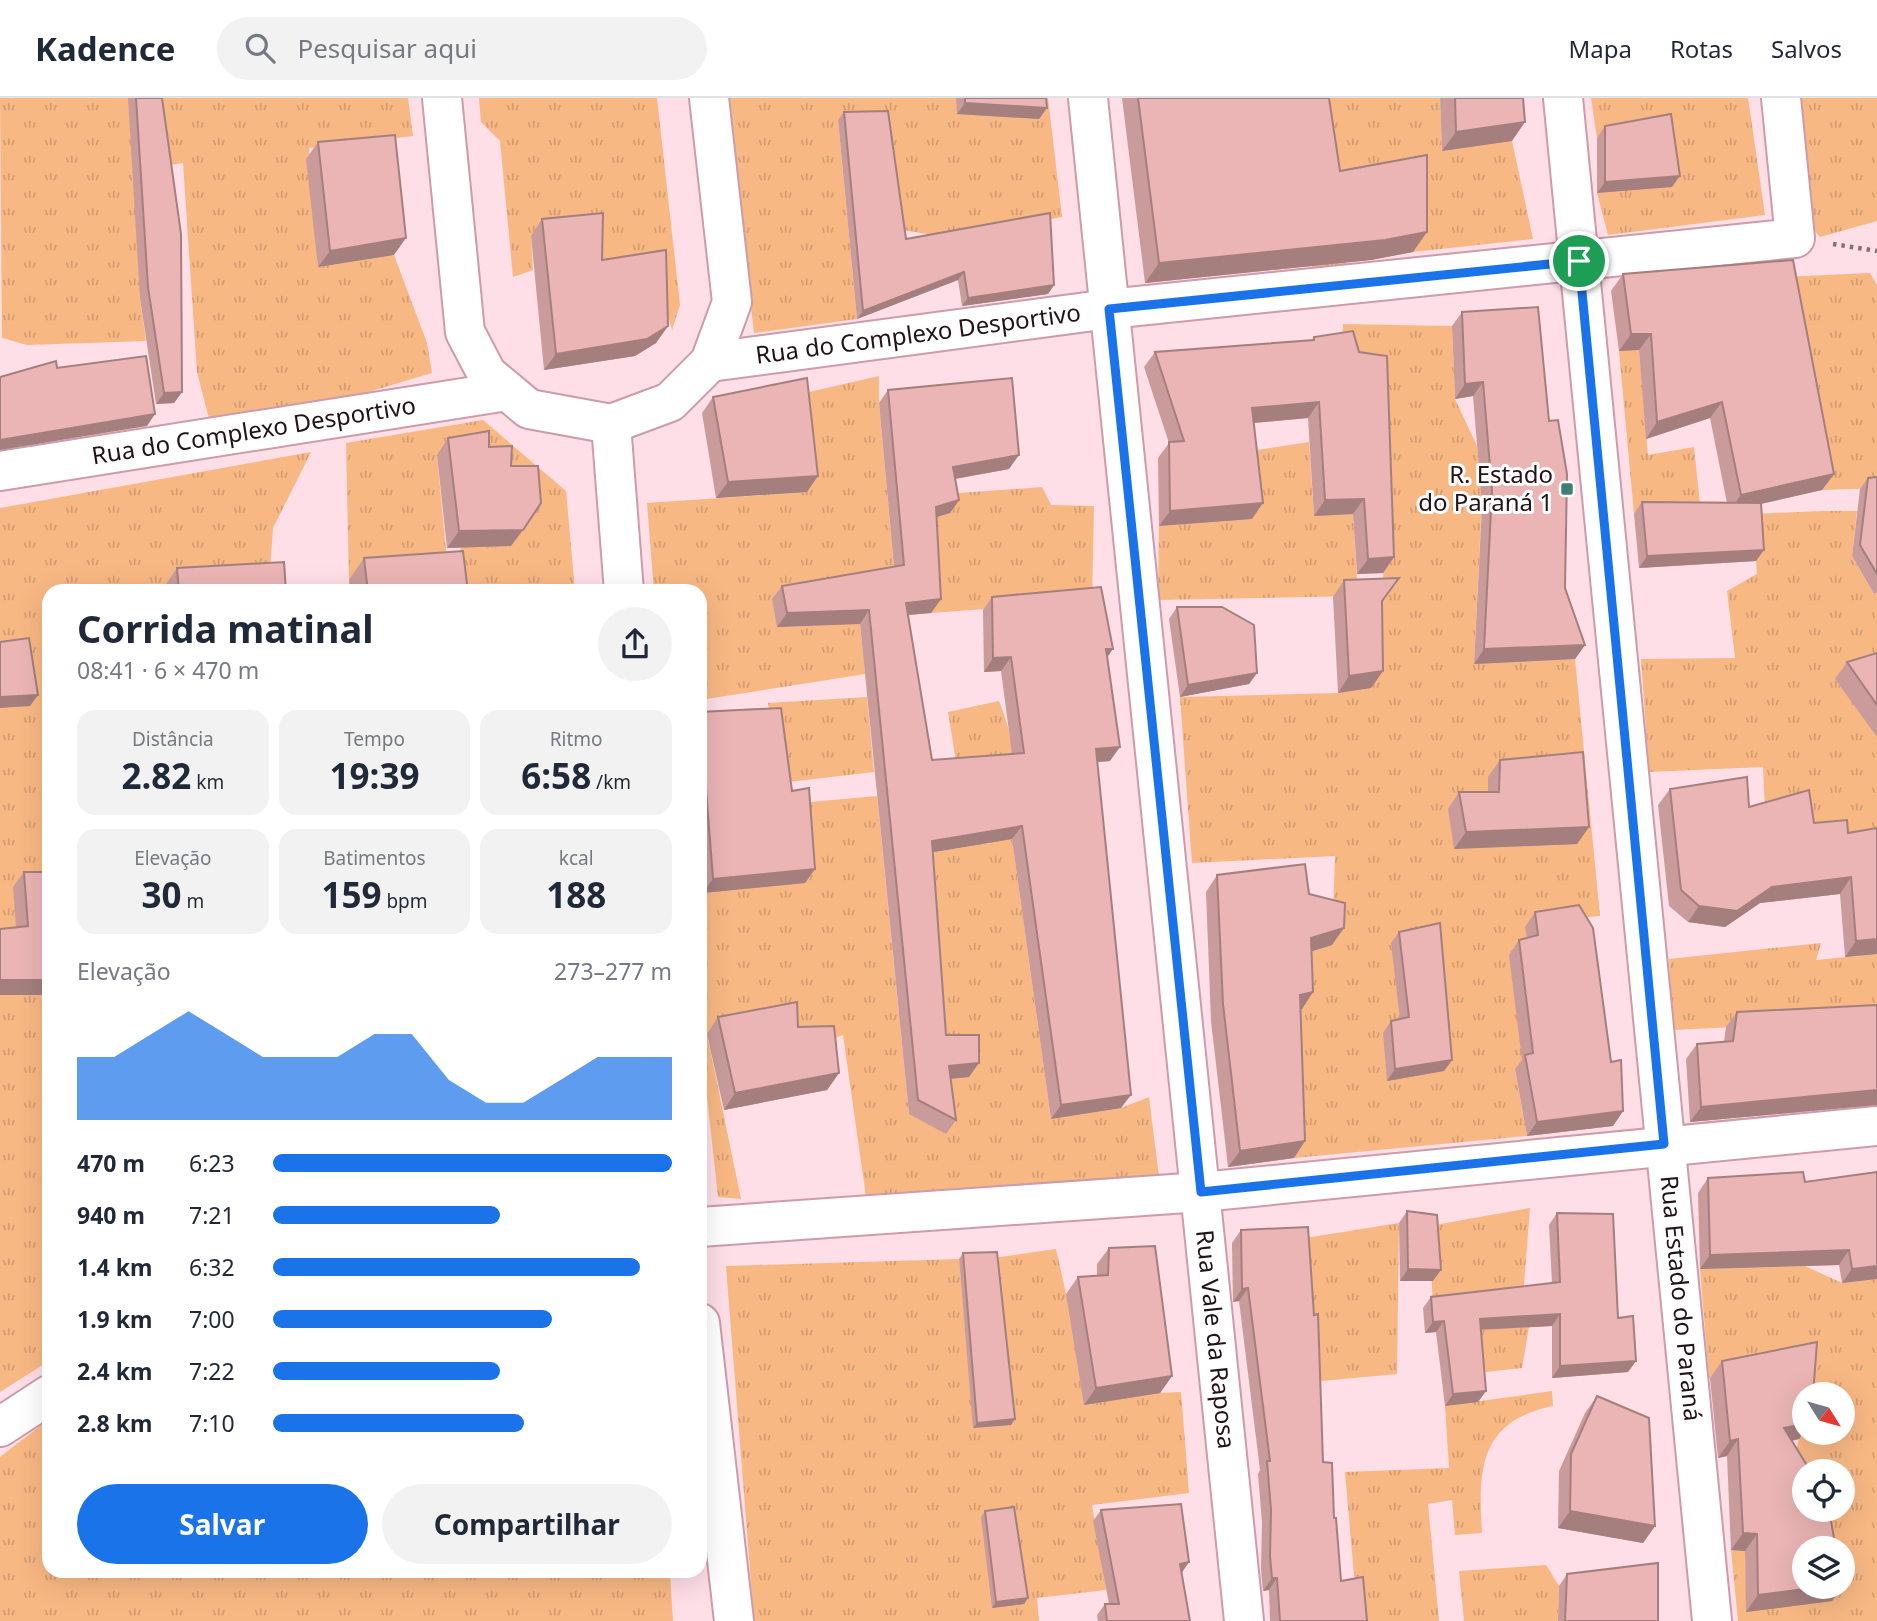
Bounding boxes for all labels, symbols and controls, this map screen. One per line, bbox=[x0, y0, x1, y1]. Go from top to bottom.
search box bbox=[217, 17, 707, 80]
text: Kadence bbox=[35, 26, 175, 71]
icon: search bbox=[241, 29, 279, 67]
text: Pesquisar aqui bbox=[297, 30, 477, 66]
text: Mapa bbox=[1568, 32, 1632, 65]
text: Rotas bbox=[1670, 32, 1733, 65]
text: Salvos bbox=[1771, 32, 1842, 65]
pin bbox=[1549, 231, 1609, 291]
icon: arrive bbox=[1560, 242, 1598, 280]
street label: Rua do Complexo Desportivo bbox=[753, 295, 1083, 371]
street label: Rua do Complexo Desportivo bbox=[89, 388, 418, 471]
place label: R. Estado do Paraná 1 bbox=[1418, 457, 1553, 518]
marker: R. Estado do Paraná 1 bbox=[1559, 481, 1575, 497]
text: Corrida matinal bbox=[77, 602, 374, 654]
button: share bbox=[598, 607, 672, 681]
text: 08:41 · 6 × 470 m bbox=[77, 654, 259, 686]
text: Distância bbox=[132, 726, 214, 752]
text: Tempo bbox=[344, 726, 405, 752]
text: Ritmo bbox=[550, 726, 603, 752]
text: 2.82 bbox=[121, 752, 191, 799]
text: 19:39 bbox=[330, 752, 419, 799]
text: 6:58 bbox=[521, 752, 591, 799]
text: km bbox=[191, 769, 224, 795]
text: /km bbox=[591, 769, 631, 795]
text: Elevação bbox=[134, 845, 212, 871]
text: Batimentos bbox=[323, 845, 426, 871]
text: kcal bbox=[559, 845, 594, 871]
text: 30 bbox=[141, 871, 181, 918]
text: 159 bbox=[321, 871, 381, 918]
text: 188 bbox=[546, 871, 606, 918]
text: m bbox=[181, 888, 204, 914]
text: bpm bbox=[381, 888, 428, 914]
text: Elevação bbox=[77, 955, 171, 987]
text: 273–277 m bbox=[554, 955, 672, 987]
text: 470 m bbox=[77, 1147, 145, 1179]
text: 6:23 bbox=[189, 1147, 235, 1179]
street label: Rua Estado do Paraná bbox=[1653, 1174, 1710, 1423]
text: 940 m bbox=[77, 1199, 145, 1231]
text: 7:21 bbox=[189, 1199, 235, 1231]
street label: Rua Vale da Raposa bbox=[1189, 1228, 1244, 1450]
text: 1.4 km bbox=[77, 1251, 152, 1283]
text: 6:32 bbox=[189, 1251, 235, 1283]
text: 1.9 km bbox=[77, 1303, 152, 1335]
text: 7:00 bbox=[189, 1303, 235, 1335]
text: 2.4 km bbox=[77, 1355, 152, 1387]
text: 7:22 bbox=[189, 1355, 235, 1387]
north arrow bbox=[1792, 1382, 1855, 1446]
map controls bbox=[1792, 1382, 1855, 1599]
text: 2.8 km bbox=[77, 1407, 152, 1439]
text: 7:10 bbox=[189, 1407, 235, 1439]
button: locate bbox=[1792, 1459, 1855, 1522]
button: Salvar bbox=[77, 1484, 368, 1564]
button: Compartilhar bbox=[382, 1484, 672, 1564]
button: layers bbox=[1792, 1536, 1855, 1599]

